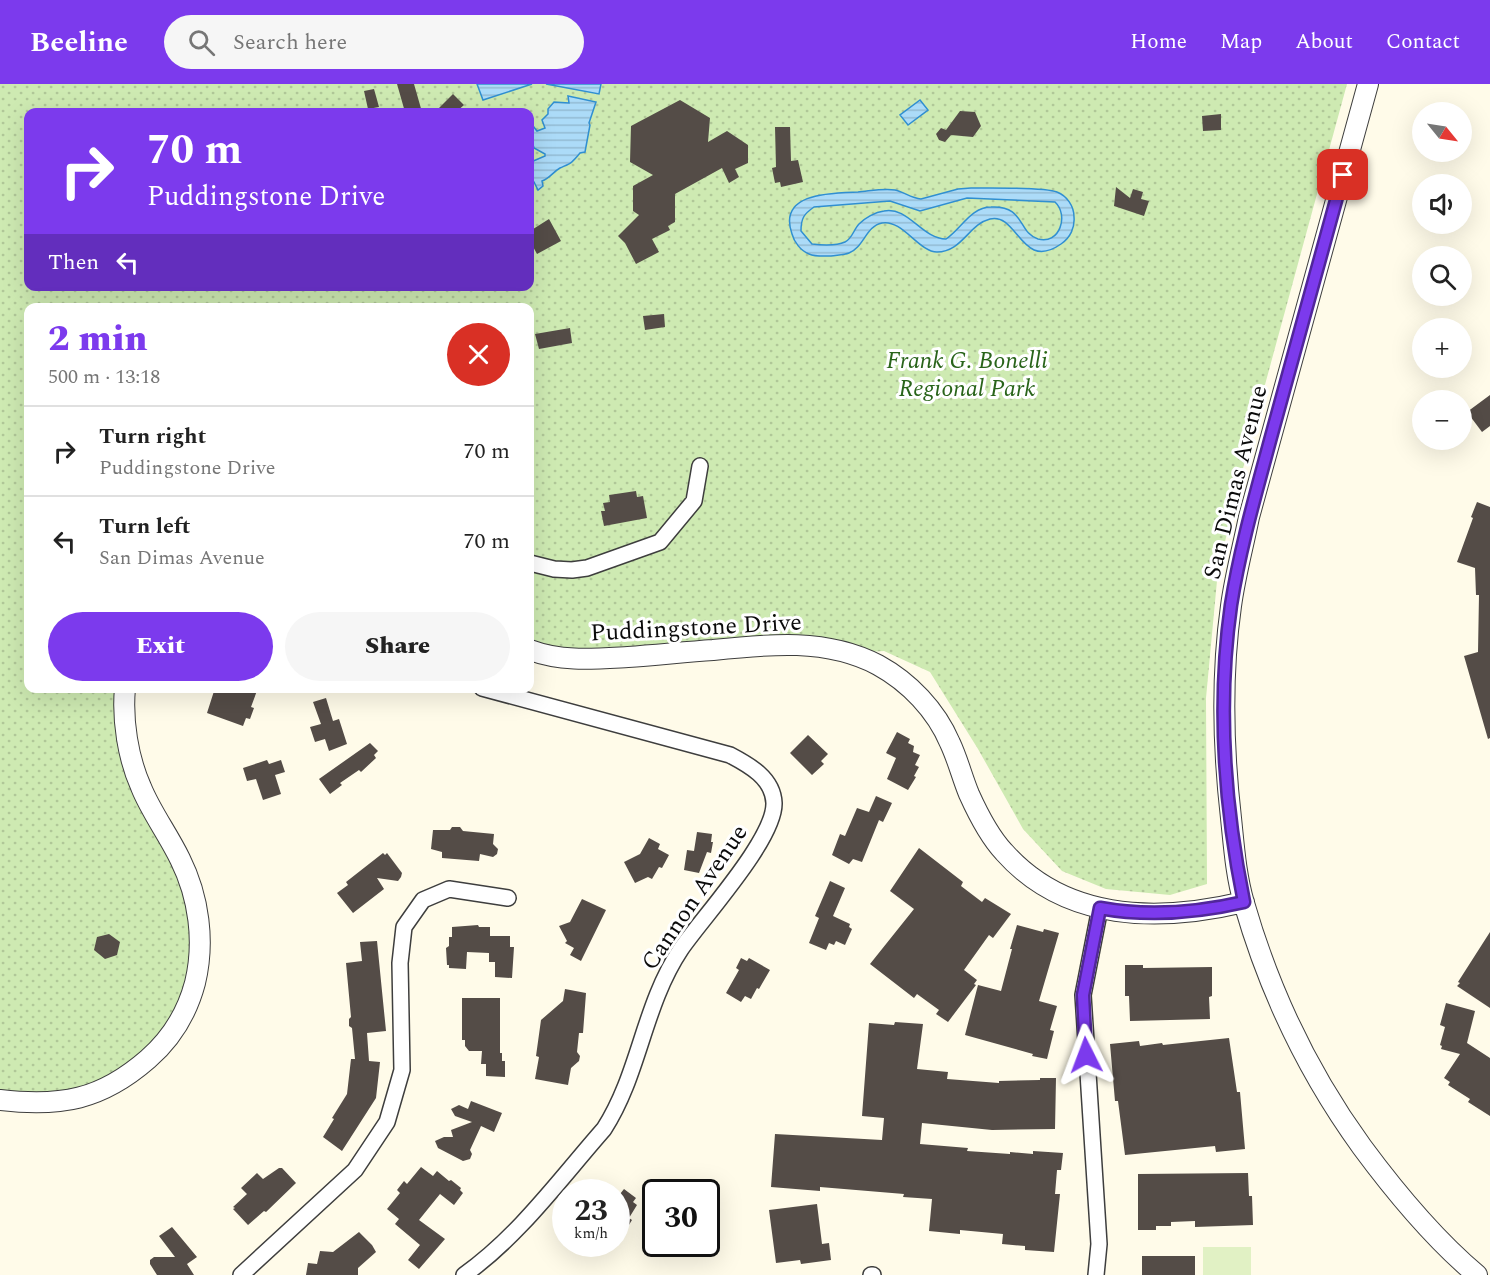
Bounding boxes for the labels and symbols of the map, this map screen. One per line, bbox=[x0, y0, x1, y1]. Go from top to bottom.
north arrow bbox=[1412, 102, 1472, 162]
pin bbox=[1317, 149, 1368, 200]
park label: Frank G. Bonelli Regional Park bbox=[886, 343, 1048, 407]
street label: San Dimas Avenue bbox=[1194, 381, 1277, 583]
street label: Puddingstone Drive bbox=[589, 604, 803, 652]
street label: Cannon Avenue bbox=[633, 817, 757, 978]
position arrow bbox=[1054, 1023, 1118, 1087]
speed limit sign: 30 bbox=[642, 1179, 720, 1257]

